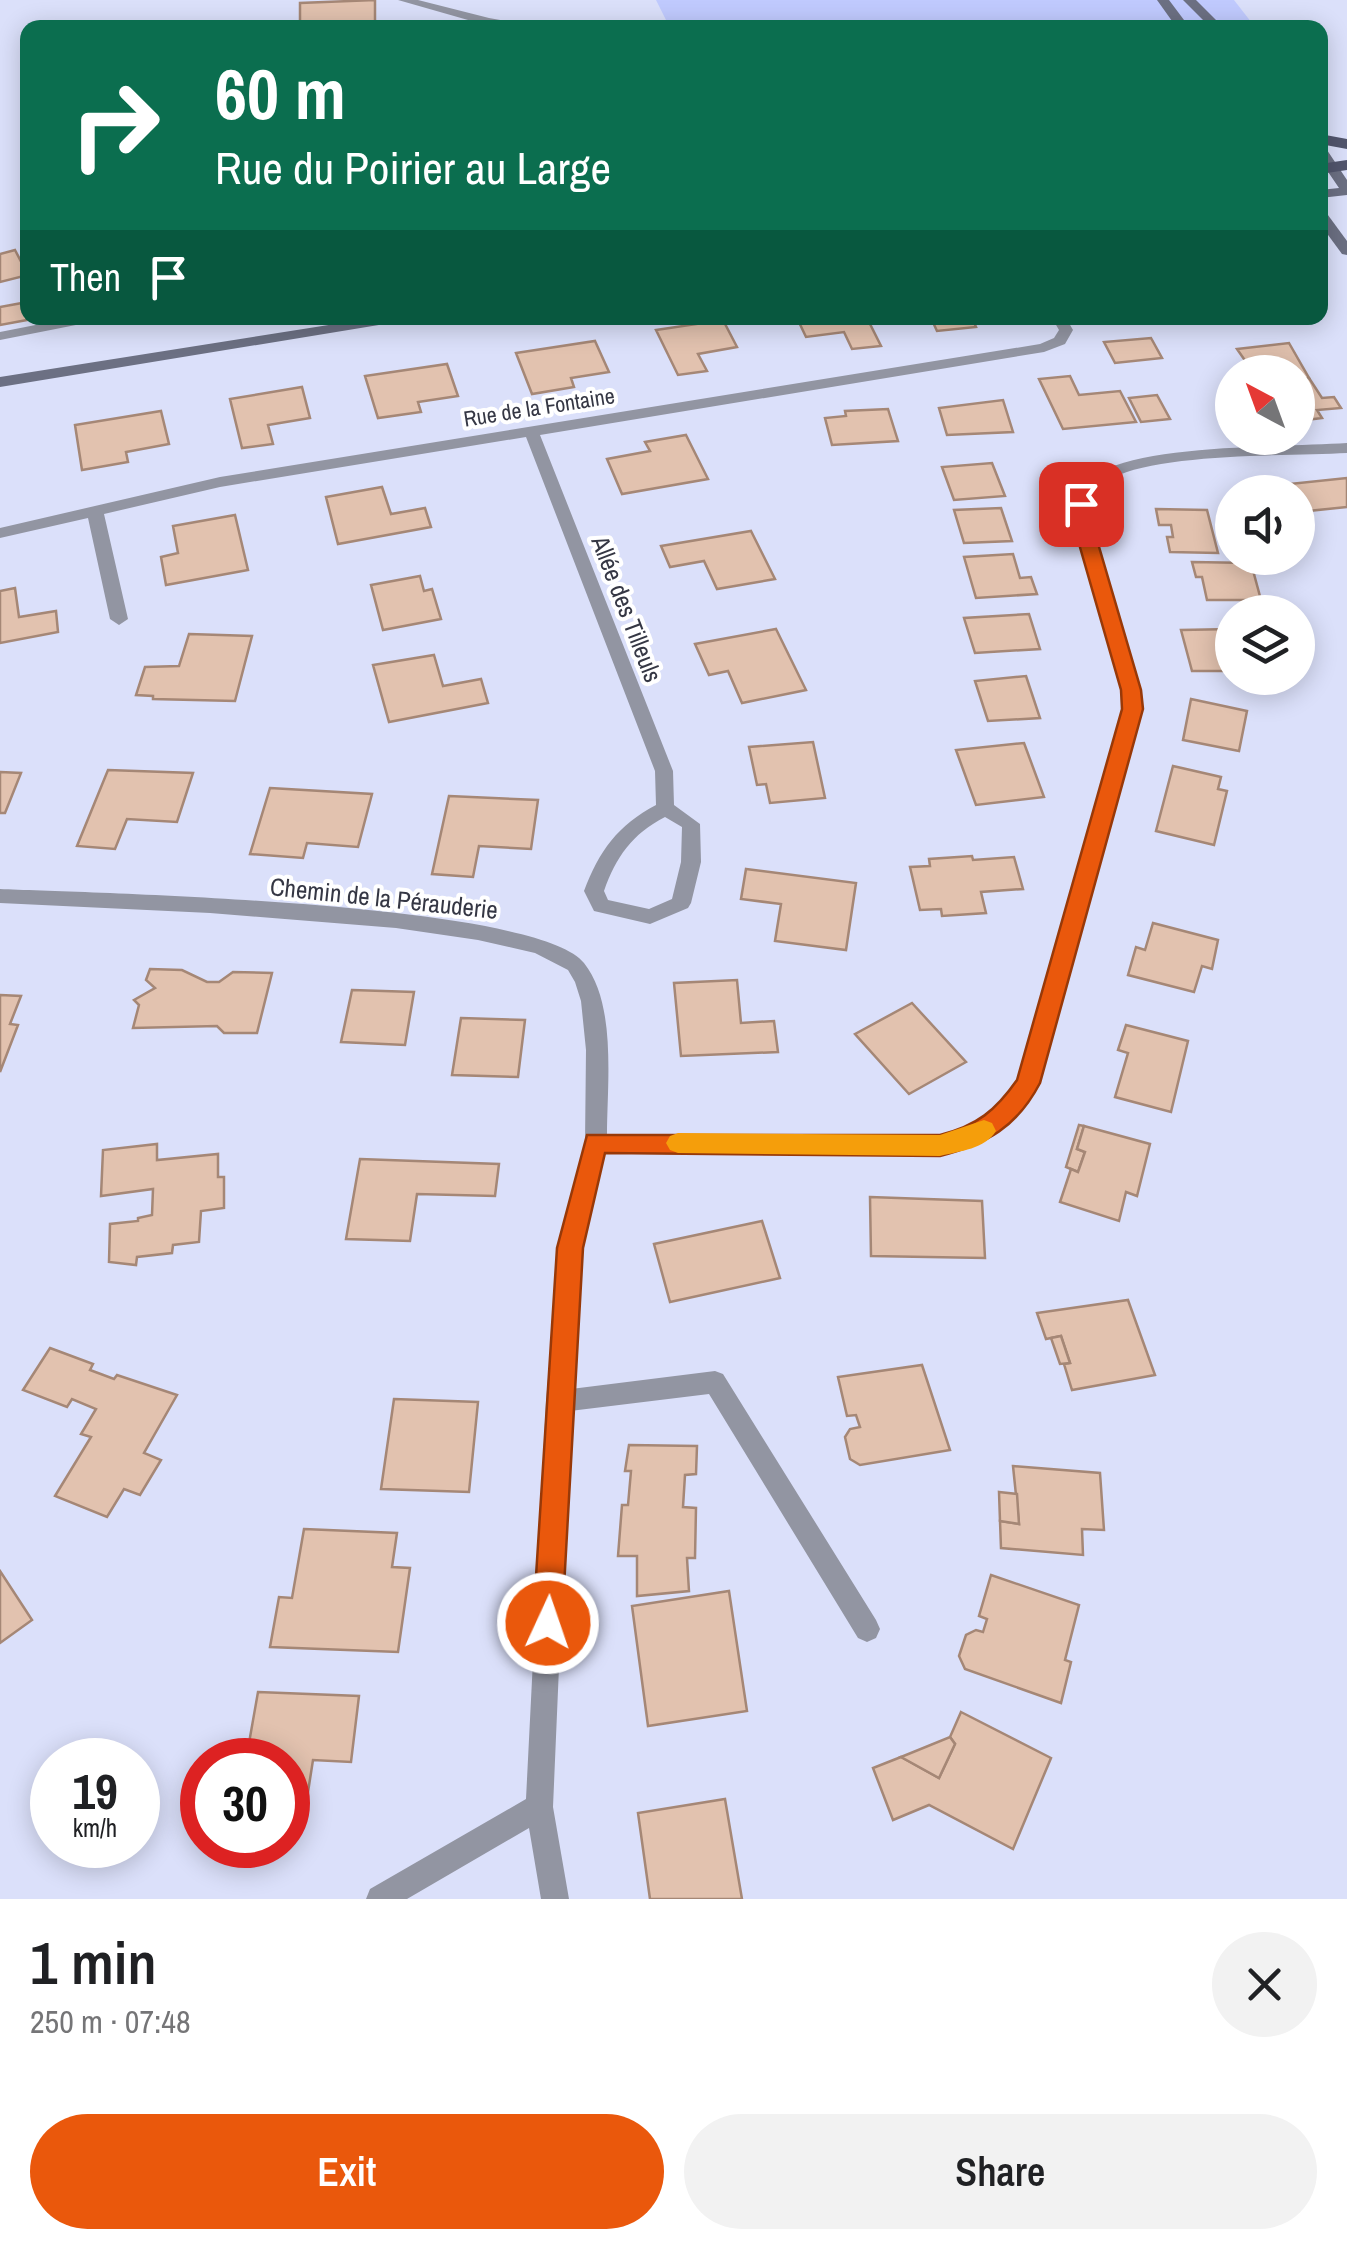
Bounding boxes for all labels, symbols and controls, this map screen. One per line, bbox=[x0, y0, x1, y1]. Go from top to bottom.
text: 60 m bbox=[215, 47, 346, 141]
icon: right bbox=[50, 60, 180, 190]
text: Rue du Poirier au Large bbox=[215, 137, 611, 198]
icon: arrive bbox=[141, 250, 196, 305]
text: Then bbox=[50, 252, 121, 303]
north arrow bbox=[1215, 355, 1315, 455]
map controls bbox=[1215, 355, 1315, 695]
street label: Rue de la Fontaine bbox=[461, 380, 617, 434]
pin bbox=[1039, 462, 1124, 547]
button: sound bbox=[1215, 475, 1315, 575]
icon: arrive bbox=[1054, 477, 1109, 532]
street label: Allée des Tilleuls bbox=[583, 530, 670, 687]
button: layers bbox=[1215, 595, 1315, 695]
street label: Chemin de la Pérauderie bbox=[268, 869, 500, 927]
position arrow bbox=[496, 1571, 600, 1675]
speed limit sign: 30 bbox=[180, 1738, 310, 1868]
text: 19 bbox=[72, 1757, 118, 1825]
text: km/h bbox=[73, 1811, 117, 1845]
text: 1 min bbox=[30, 1922, 157, 2003]
button: close bbox=[1212, 1932, 1317, 2037]
text: 250 m · 07:48 bbox=[30, 2000, 190, 2043]
button: Exit bbox=[30, 2114, 664, 2229]
button: Share bbox=[684, 2114, 1317, 2229]

